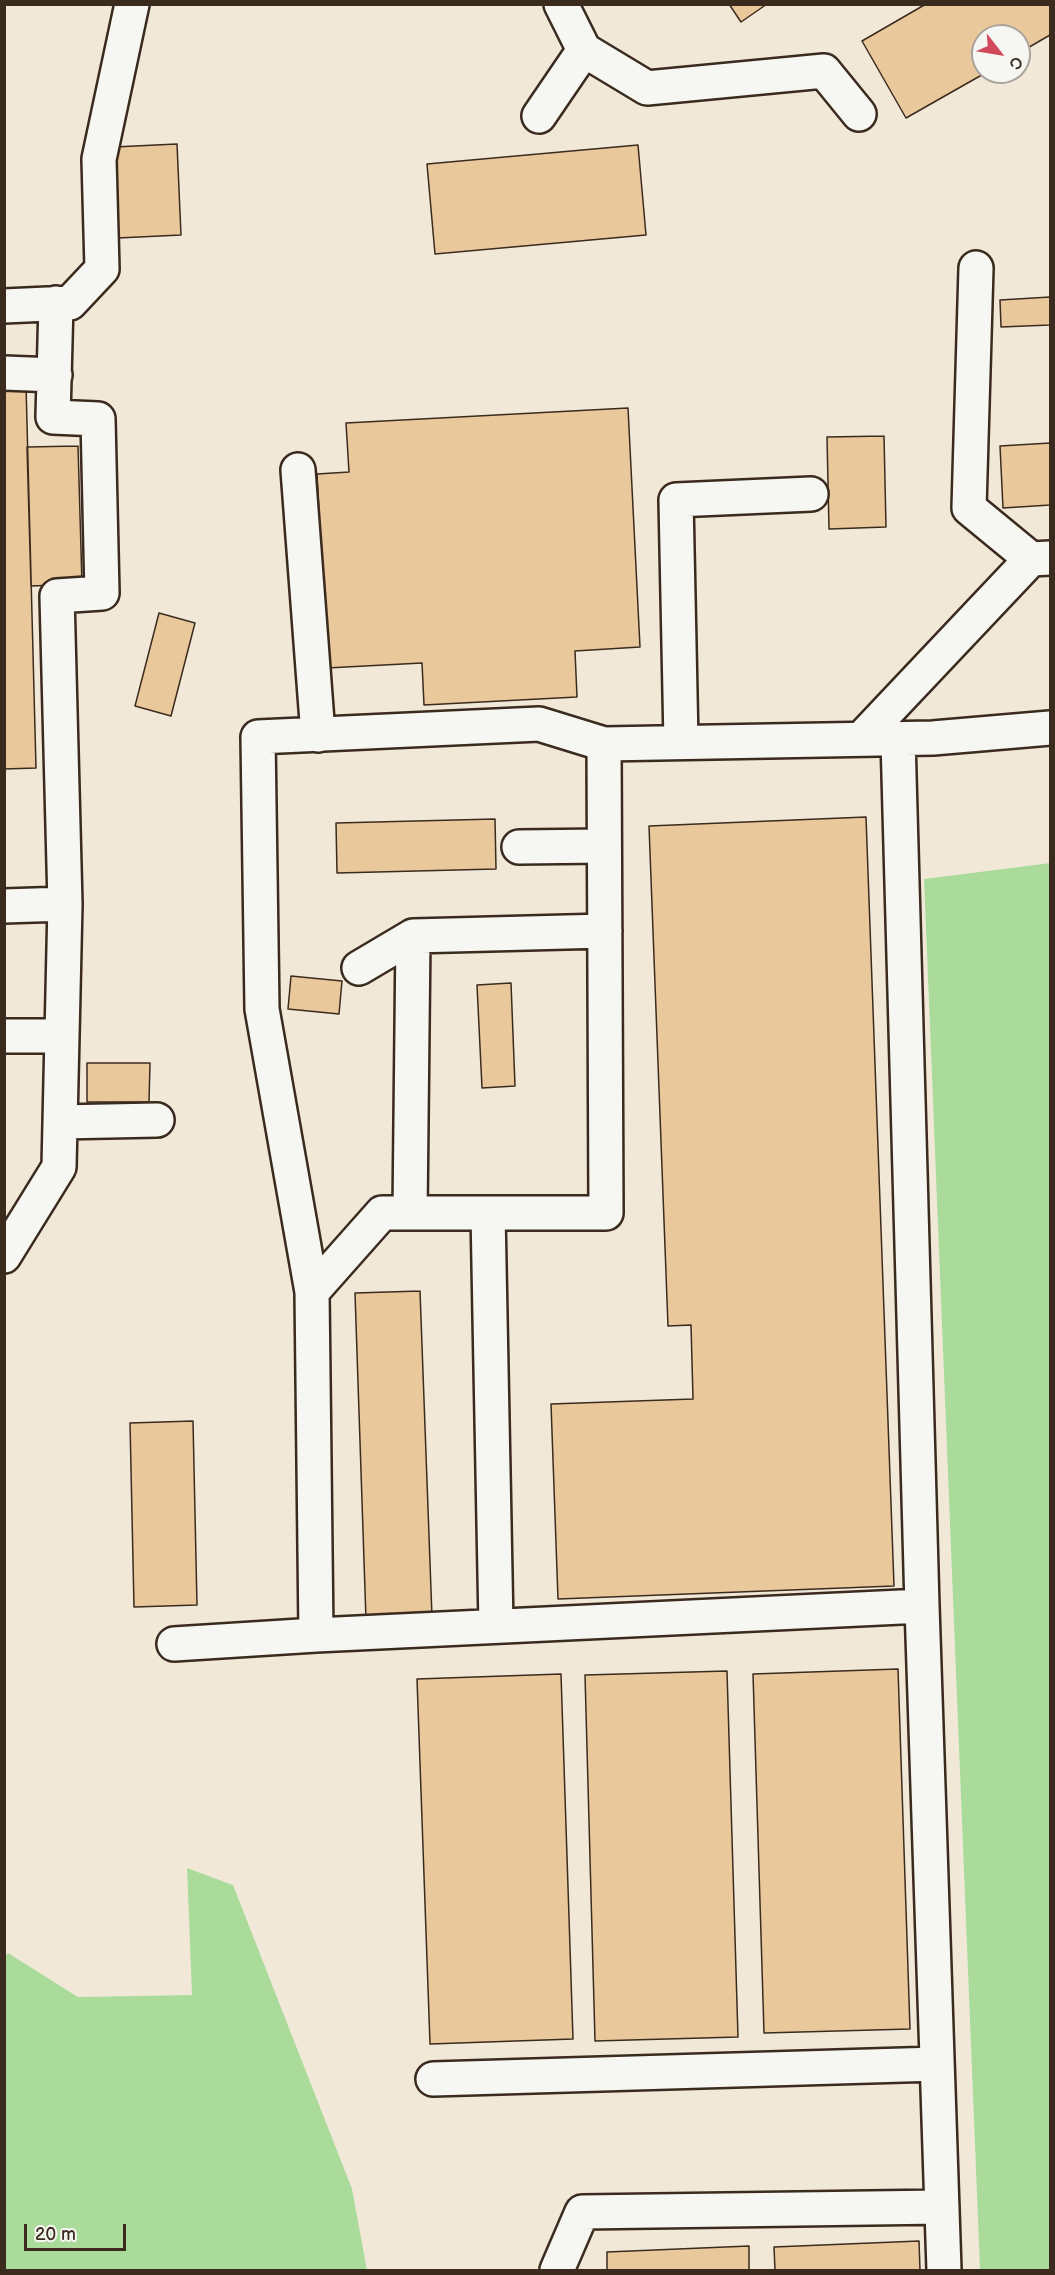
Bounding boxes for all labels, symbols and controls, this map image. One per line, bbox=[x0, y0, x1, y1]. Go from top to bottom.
north arrow bbox=[971, 24, 1031, 84]
text: С bbox=[1004, 53, 1026, 72]
scale bar bbox=[27, 2212, 129, 2250]
text: 20 m bbox=[35, 2224, 76, 2245]

